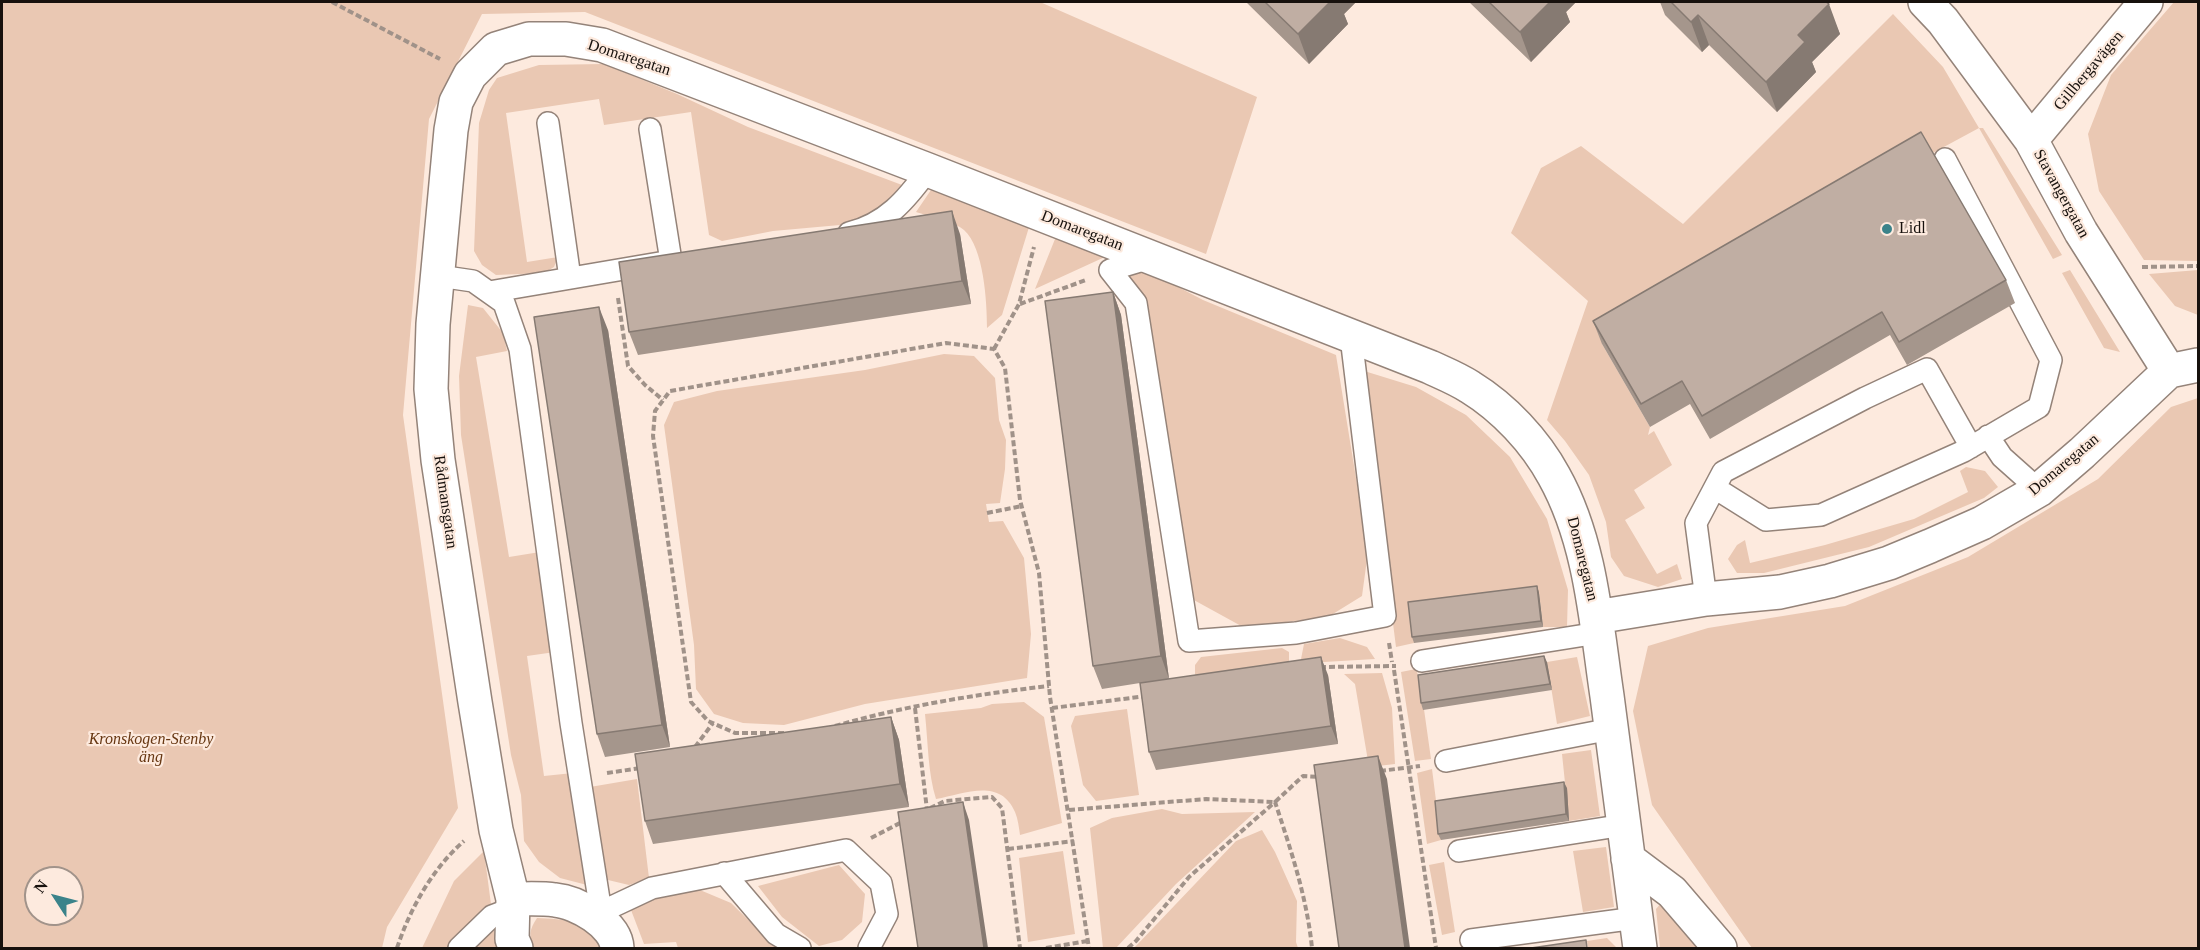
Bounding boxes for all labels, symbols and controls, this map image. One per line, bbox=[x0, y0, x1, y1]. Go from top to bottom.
street label: Gillbergavägen bbox=[2050, 27, 2128, 115]
street label: Domaregatan bbox=[585, 36, 673, 80]
street label: Stavangergatan bbox=[2029, 146, 2093, 242]
street label: Domaregatan bbox=[1038, 207, 1126, 255]
place label: Lidl bbox=[1899, 219, 1926, 239]
marker: Lidl bbox=[1880, 222, 1894, 236]
street label: Domaregatan bbox=[2025, 430, 2103, 500]
street label: Rådmansgatan bbox=[429, 454, 461, 550]
street label: Domaregatan bbox=[1562, 515, 1602, 603]
park label: Kronskogen-Stenby äng bbox=[89, 730, 213, 768]
north arrow bbox=[24, 866, 84, 926]
text: N bbox=[30, 877, 51, 896]

